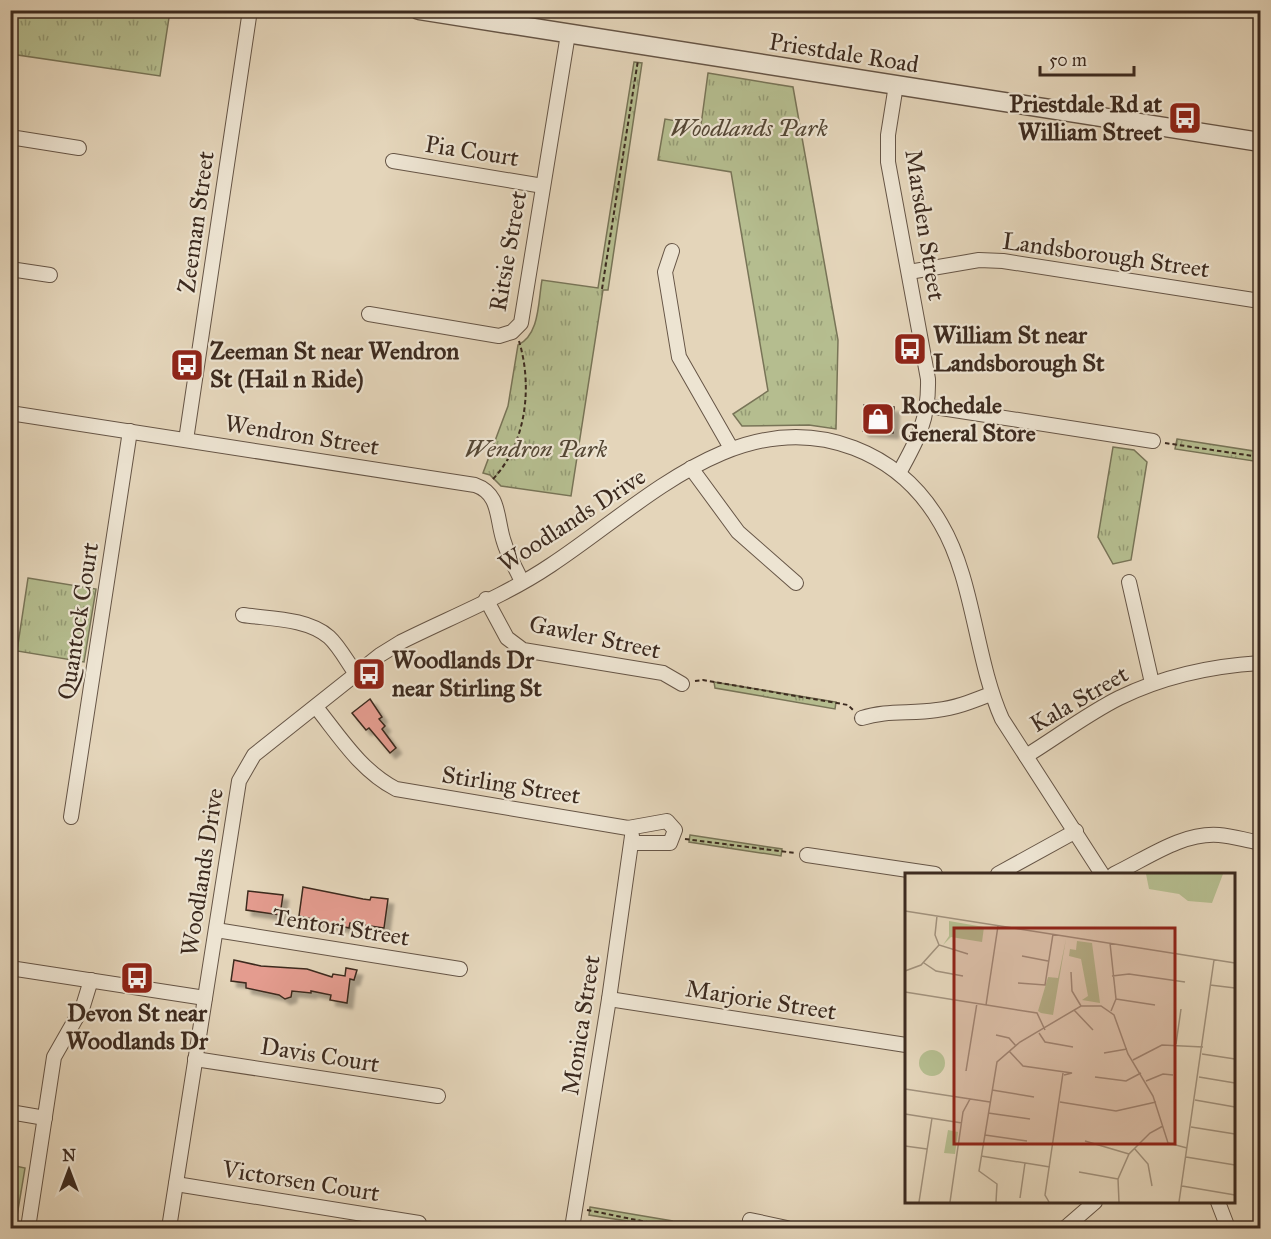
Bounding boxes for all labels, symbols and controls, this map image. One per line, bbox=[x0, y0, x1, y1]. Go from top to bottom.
street label: Priestdale Road bbox=[767, 26, 921, 80]
scale bar bbox=[1040, 39, 1134, 77]
text: 50 m bbox=[1049, 49, 1087, 71]
place label: Priestdale Rd at William Street bbox=[1009, 89, 1163, 147]
bus stop icon: Priestdale Rd at William Street bbox=[1167, 100, 1203, 136]
park label: Woodlands Park bbox=[670, 113, 828, 143]
street label: Pia Court bbox=[423, 129, 522, 173]
street label: Marsden Street bbox=[898, 147, 952, 303]
street label: Zeeman Street bbox=[171, 149, 221, 295]
street label: Ritsie Street bbox=[483, 188, 533, 314]
street label: Landsborough Street bbox=[1001, 226, 1212, 284]
place label: William St near Landsborough St bbox=[933, 320, 1105, 378]
bus stop icon: William St near Landsborough St bbox=[892, 331, 928, 367]
place label: Zeeman St near Wendron St (Hail n Ride) bbox=[210, 336, 459, 394]
bus stop icon: Zeeman St near Wendron St (Hail n Ride) bbox=[169, 347, 205, 383]
place label: Rochedale General Store bbox=[901, 390, 1036, 448]
shop icon: Rochedale General Store bbox=[860, 401, 896, 437]
street label: Wendron Street bbox=[223, 408, 382, 462]
park label: Wendron Park bbox=[465, 434, 608, 464]
street label: Woodlands Drive bbox=[493, 461, 651, 579]
street label: Quantock Court bbox=[51, 540, 105, 702]
street label: Gawler Street bbox=[527, 608, 664, 666]
place label: Woodlands Dr near Stirling St bbox=[392, 645, 542, 703]
bus stop icon: Woodlands Dr near Stirling St bbox=[351, 656, 387, 692]
street label: Kala Street bbox=[1024, 659, 1134, 739]
street label: Stirling Street bbox=[440, 759, 583, 811]
street label: Woodlands Drive bbox=[174, 786, 230, 958]
inset map bbox=[905, 873, 1235, 1203]
street label: Tentori Street bbox=[270, 901, 412, 953]
street label: Monica Street bbox=[555, 952, 607, 1097]
bus stop icon: Devon St near Woodlands Dr bbox=[119, 960, 155, 996]
street label: Marjorie Street bbox=[683, 973, 839, 1027]
place label: Devon St near Woodlands Dr bbox=[66, 998, 209, 1056]
street label: Davis Court bbox=[258, 1031, 382, 1079]
north arrow bbox=[39, 1140, 99, 1200]
text: N bbox=[62, 1146, 76, 1165]
street label: Victorsen Court bbox=[219, 1154, 382, 1208]

